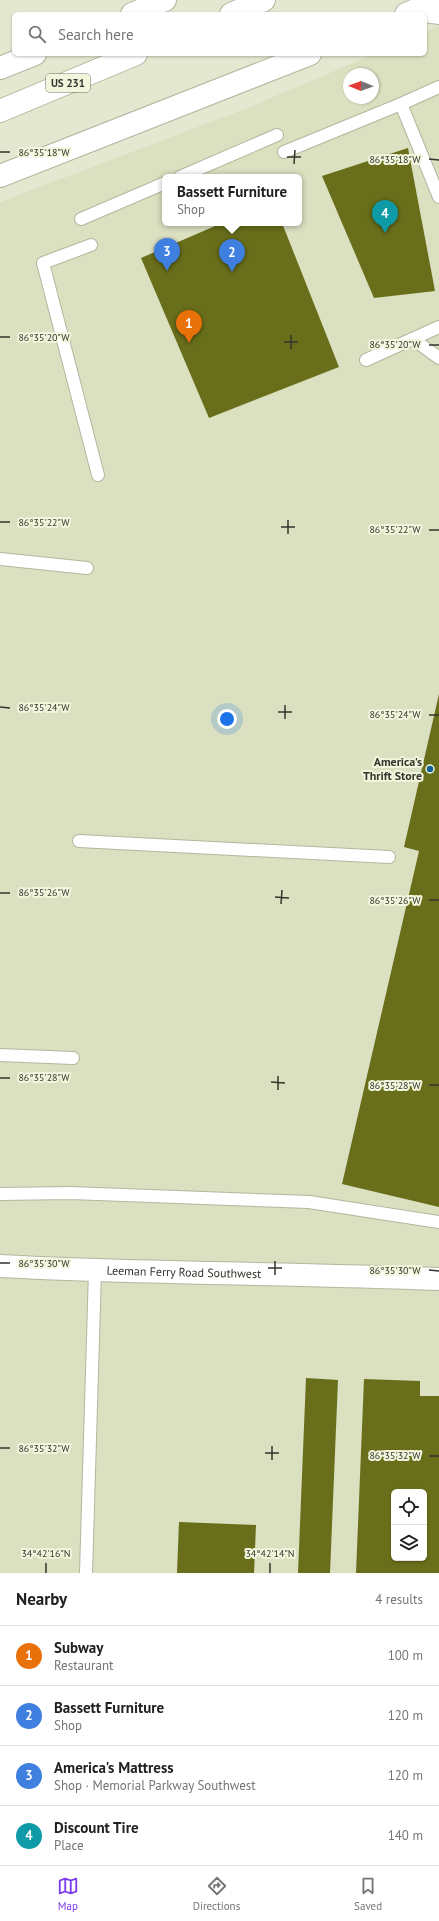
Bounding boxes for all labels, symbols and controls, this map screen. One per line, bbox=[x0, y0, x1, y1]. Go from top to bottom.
search box bbox=[12, 12, 427, 56]
icon: search bbox=[26, 23, 48, 45]
text: Search here bbox=[58, 25, 134, 44]
north arrow bbox=[343, 68, 379, 104]
road number: US 231 bbox=[46, 74, 90, 92]
text: 86°35'18"W bbox=[18, 146, 70, 159]
text: 86°35'18"W bbox=[369, 153, 421, 166]
popup bbox=[162, 174, 302, 226]
text: Bassett Furniture bbox=[177, 182, 287, 201]
pin: 4 bbox=[372, 200, 398, 233]
text: Shop bbox=[177, 201, 205, 218]
pin: 3 bbox=[154, 238, 180, 271]
pin: 2 bbox=[219, 239, 245, 272]
pin: 1 bbox=[176, 310, 202, 343]
text: 86°35'20"W bbox=[18, 331, 70, 344]
text: 86°35'20"W bbox=[369, 338, 421, 351]
text: 86°35'22"W bbox=[18, 516, 70, 529]
text: 86°35'22"W bbox=[369, 523, 421, 536]
text: 86°35'24"W bbox=[18, 701, 70, 714]
text: 86°35'24"W bbox=[369, 708, 421, 721]
your location bbox=[217, 709, 237, 729]
place label: America's Thrift Store bbox=[363, 754, 422, 783]
marker: America's Thrift Store bbox=[425, 764, 435, 774]
text: 86°35'26"W bbox=[18, 886, 70, 899]
text: 86°35'26"W bbox=[369, 894, 421, 907]
text: 86°35'28"W bbox=[18, 1071, 70, 1084]
text: 86°35'28"W bbox=[369, 1079, 421, 1092]
text: 86°35'30"W bbox=[18, 1257, 70, 1270]
street label: Leeman Ferry Road Southwest bbox=[106, 1262, 261, 1281]
text: 86°35'30"W bbox=[369, 1264, 421, 1277]
text: 86°35'32"W bbox=[18, 1442, 70, 1455]
text: 86°35'32"W bbox=[369, 1449, 421, 1462]
map controls bbox=[391, 1489, 427, 1561]
button: locate bbox=[391, 1489, 427, 1525]
button: layers bbox=[391, 1525, 427, 1561]
text: 34°42'16"N bbox=[21, 1547, 71, 1560]
text: 34°42'14"N bbox=[245, 1547, 295, 1560]
text: Nearby bbox=[16, 1588, 67, 1610]
text: 4 results bbox=[375, 1591, 423, 1608]
text: Subway bbox=[54, 1638, 103, 1657]
text: 1 bbox=[25, 1647, 33, 1664]
text: 100 m bbox=[388, 1647, 423, 1664]
text: Restaurant bbox=[54, 1657, 113, 1674]
text: Bassett Furniture bbox=[54, 1698, 164, 1717]
text: 2 bbox=[25, 1707, 33, 1724]
text: 120 m bbox=[388, 1707, 423, 1724]
text: Shop bbox=[54, 1717, 82, 1734]
text: America's Mattress bbox=[54, 1758, 174, 1777]
text: 3 bbox=[25, 1767, 33, 1784]
text: 120 m bbox=[388, 1767, 423, 1784]
text: Shop · Memorial Parkway Southwest bbox=[54, 1777, 256, 1794]
text: Discount Tire bbox=[54, 1818, 139, 1837]
text: 4 bbox=[25, 1827, 33, 1844]
text: 140 m bbox=[388, 1827, 423, 1844]
text: Place bbox=[54, 1837, 84, 1854]
tab: Map bbox=[57, 1875, 79, 1913]
tab: Directions bbox=[193, 1875, 240, 1913]
tab: Saved bbox=[354, 1875, 382, 1913]

